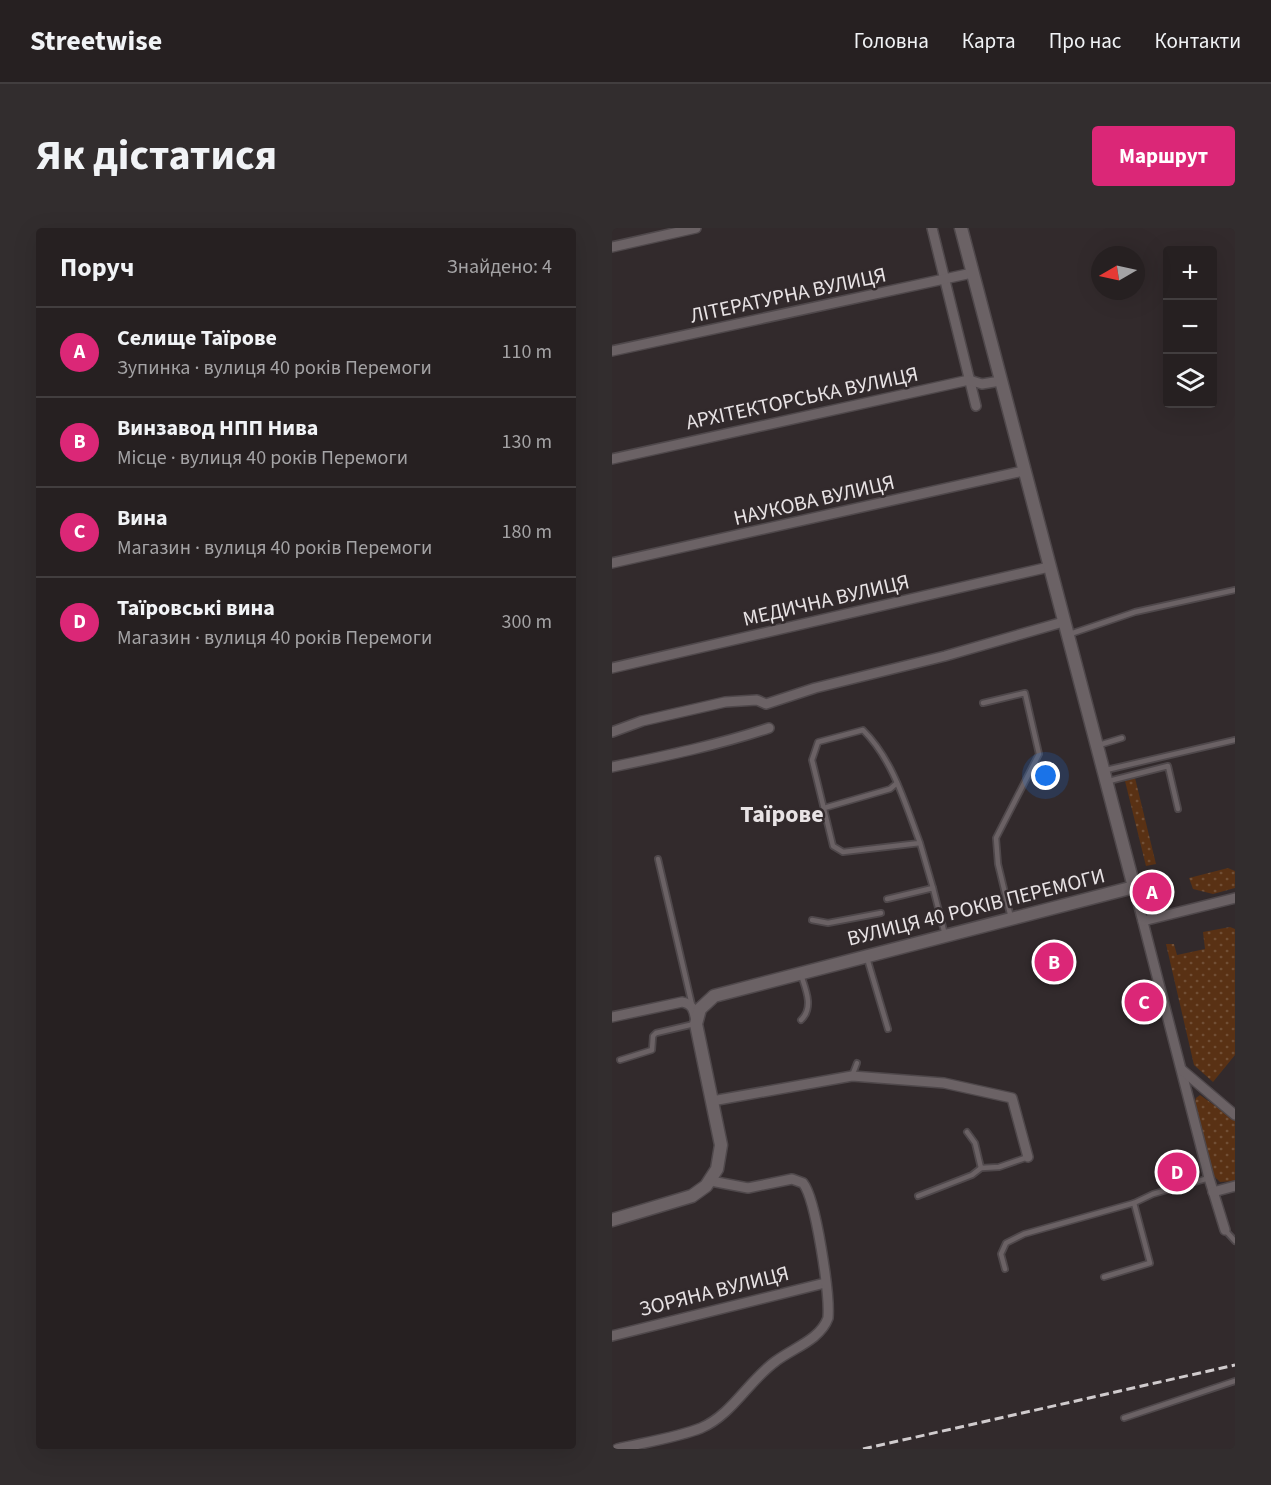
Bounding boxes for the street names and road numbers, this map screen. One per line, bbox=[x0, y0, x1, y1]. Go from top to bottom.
street label: ЛІТЕРАТУРНА ВУЛИЦЯ bbox=[687, 260, 889, 330]
street label: АРХІТЕКТОРСЬКА ВУЛИЦЯ bbox=[683, 359, 921, 437]
street label: НАУКОВА ВУЛИЦЯ bbox=[731, 467, 897, 533]
street label: МЕДИЧНА ВУЛИЦЯ bbox=[740, 566, 912, 634]
street label: ВУЛИЦЯ 40 РОКІВ ПЕРЕМОГИ bbox=[844, 860, 1108, 954]
street label: ЗОРЯНА ВУЛИЦЯ bbox=[636, 1258, 792, 1324]

